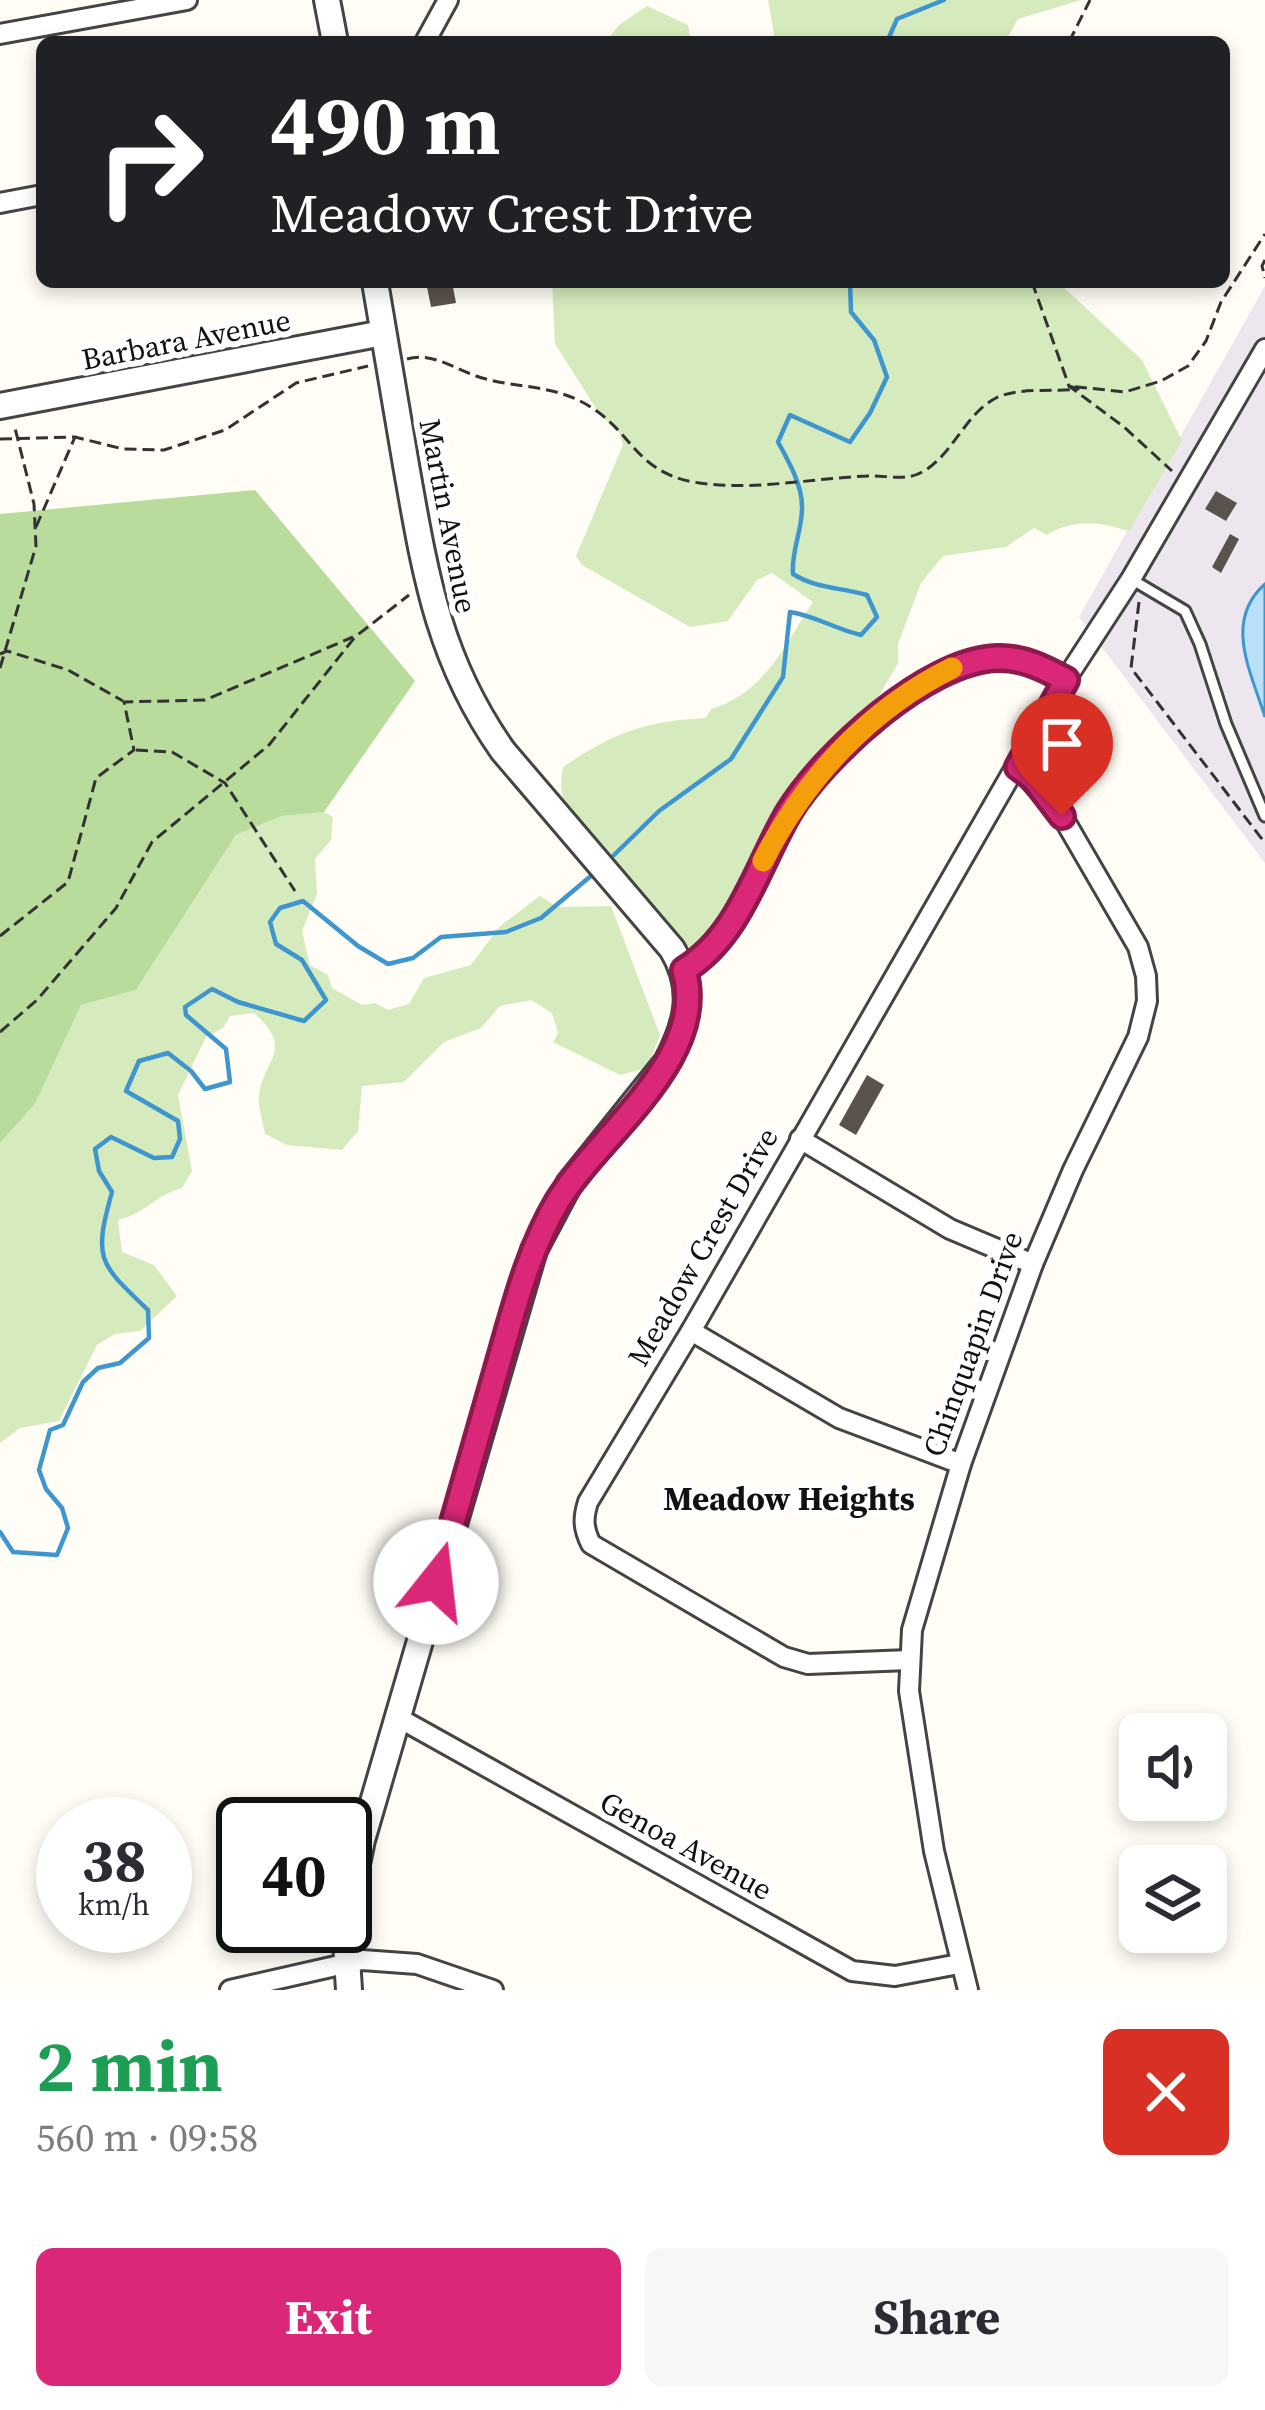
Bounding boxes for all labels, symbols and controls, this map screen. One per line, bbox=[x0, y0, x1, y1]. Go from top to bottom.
text: 490 m bbox=[270, 67, 501, 182]
icon: right bbox=[72, 84, 228, 240]
text: Meadow Crest Drive bbox=[270, 176, 754, 250]
street label: Barbara Avenue bbox=[78, 299, 294, 380]
street label: Martin Avenue bbox=[410, 415, 487, 617]
pin bbox=[1011, 693, 1113, 816]
icon: arrive bbox=[1029, 711, 1095, 777]
street label: Meadow Crest Drive bbox=[618, 1120, 788, 1373]
street label: Chinquapin Drive bbox=[913, 1226, 1032, 1462]
district label: Meadow Heights bbox=[663, 1476, 915, 1521]
position arrow bbox=[373, 1519, 499, 1645]
map controls bbox=[1119, 1713, 1227, 1953]
button: sound bbox=[1119, 1713, 1227, 1821]
street label: Genoa Avenue bbox=[593, 1781, 780, 1910]
speed limit sign: 40 bbox=[216, 1797, 372, 1953]
text: 38 bbox=[81, 1819, 147, 1901]
button: layers bbox=[1119, 1845, 1227, 1953]
text: km/h bbox=[78, 1884, 150, 1925]
text: 2 min bbox=[36, 2016, 223, 2115]
button: close bbox=[1103, 2029, 1229, 2155]
text: 560 m · 09:58 bbox=[36, 2111, 258, 2164]
button: Exit bbox=[36, 2248, 621, 2386]
button: Share bbox=[645, 2248, 1229, 2386]

